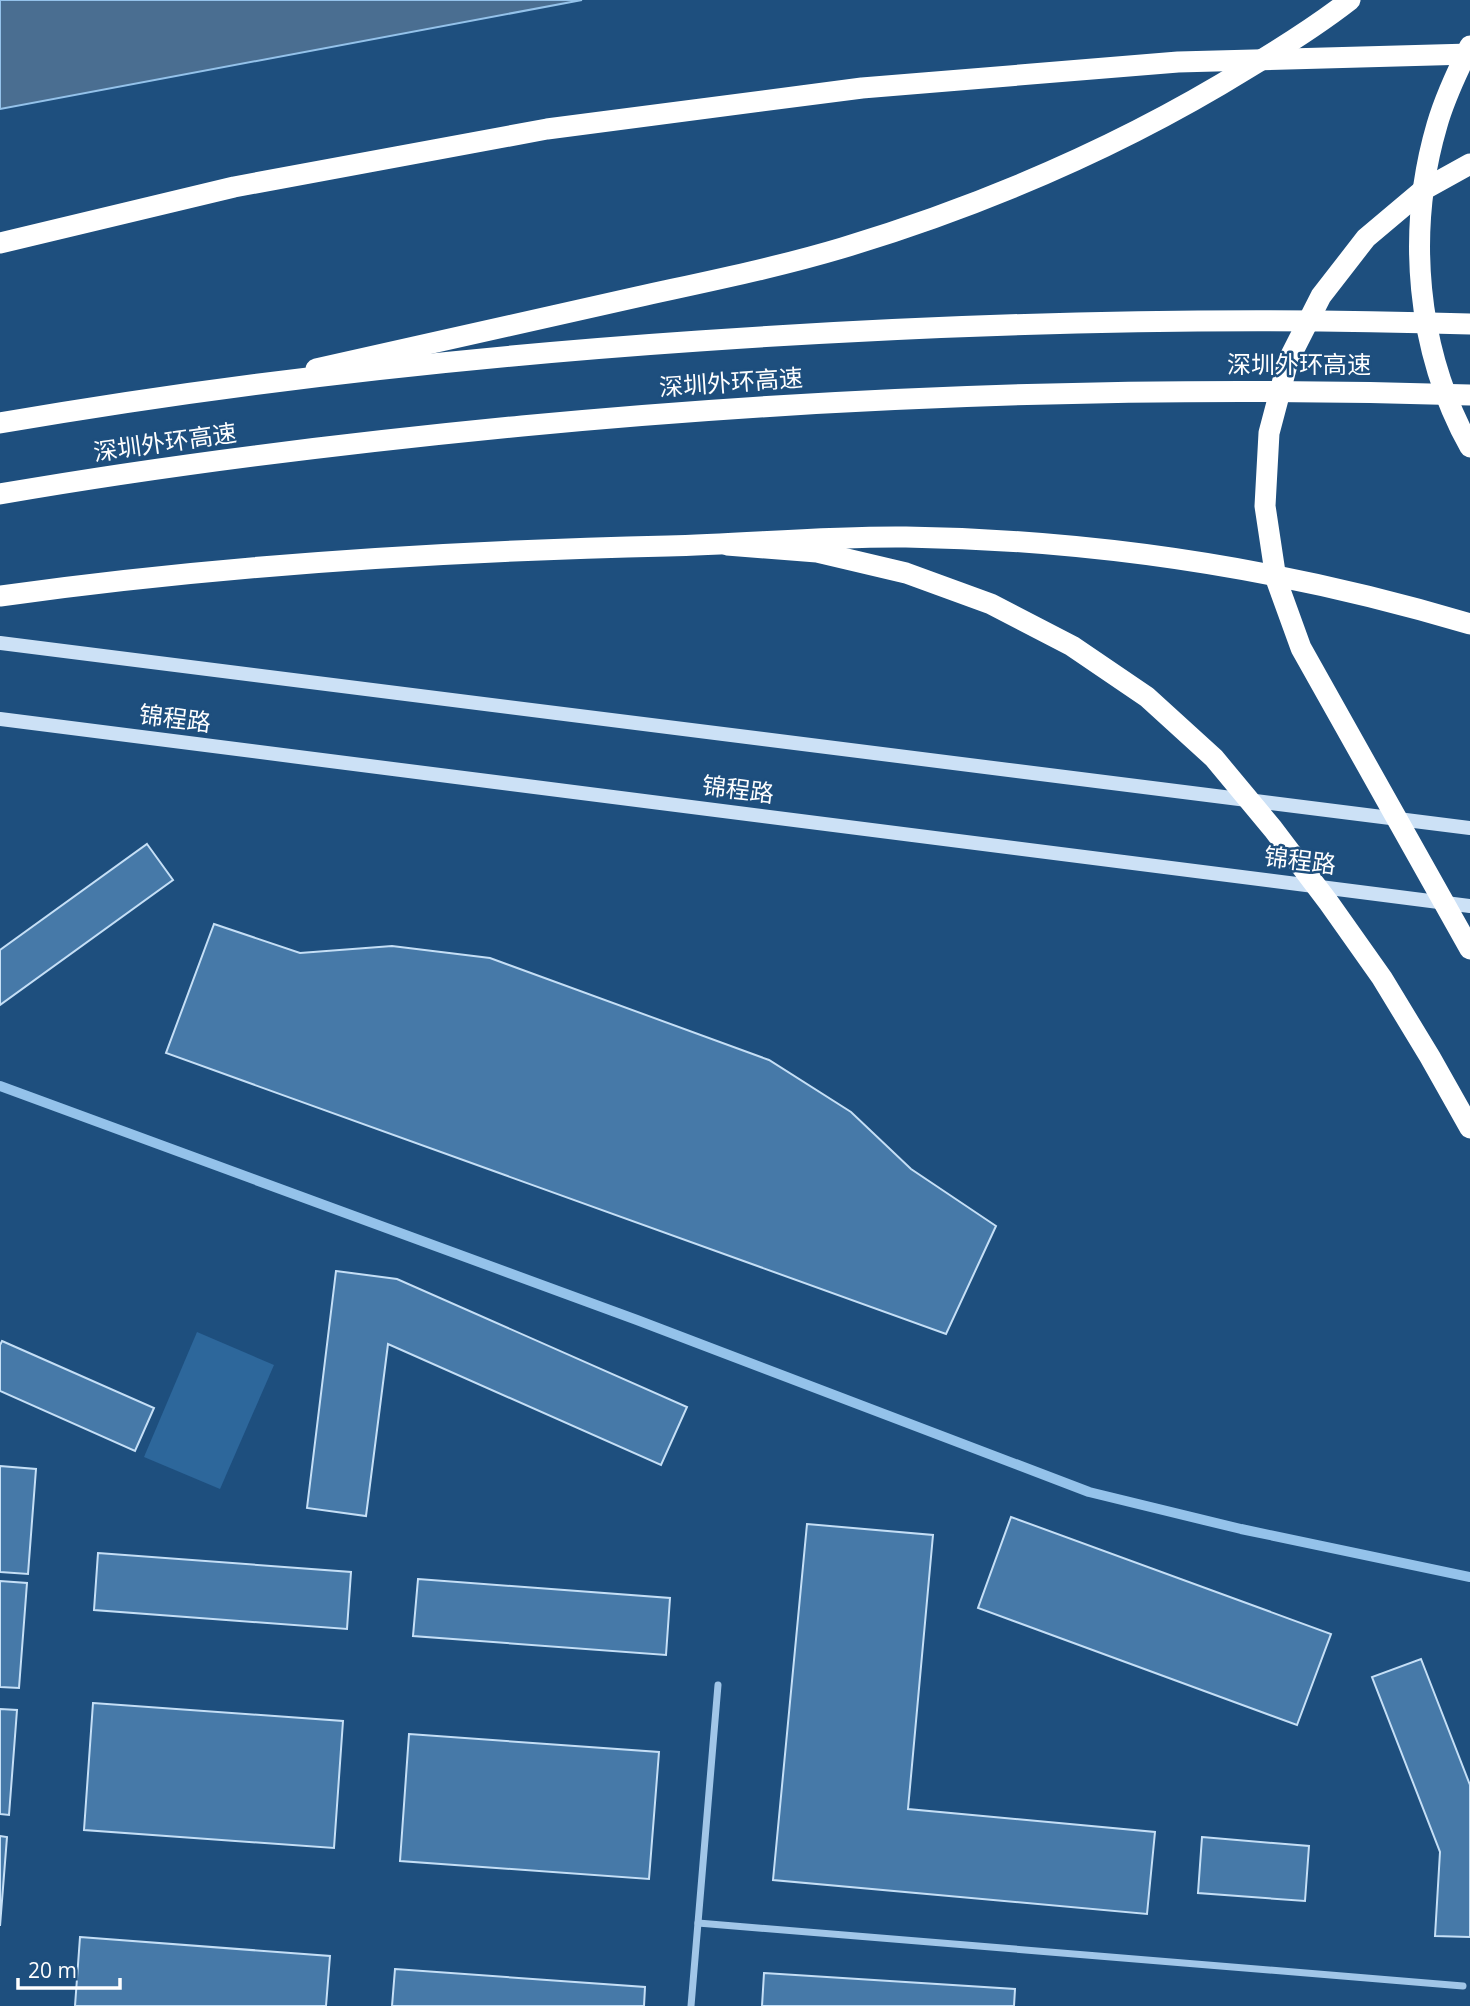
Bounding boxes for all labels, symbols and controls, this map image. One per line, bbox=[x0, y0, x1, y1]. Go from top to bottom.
street label: 深圳外环高速 bbox=[1227, 347, 1371, 380]
street label: 深圳外环高速 bbox=[658, 360, 804, 403]
street label: 深圳外环高速 bbox=[91, 415, 238, 468]
street label: 锦程路 bbox=[137, 697, 213, 738]
street label: 锦程路 bbox=[700, 768, 776, 809]
street label: 锦程路 bbox=[1262, 839, 1338, 880]
scale bar bbox=[18, 1946, 119, 1990]
text: 20 m bbox=[28, 1956, 77, 1984]

